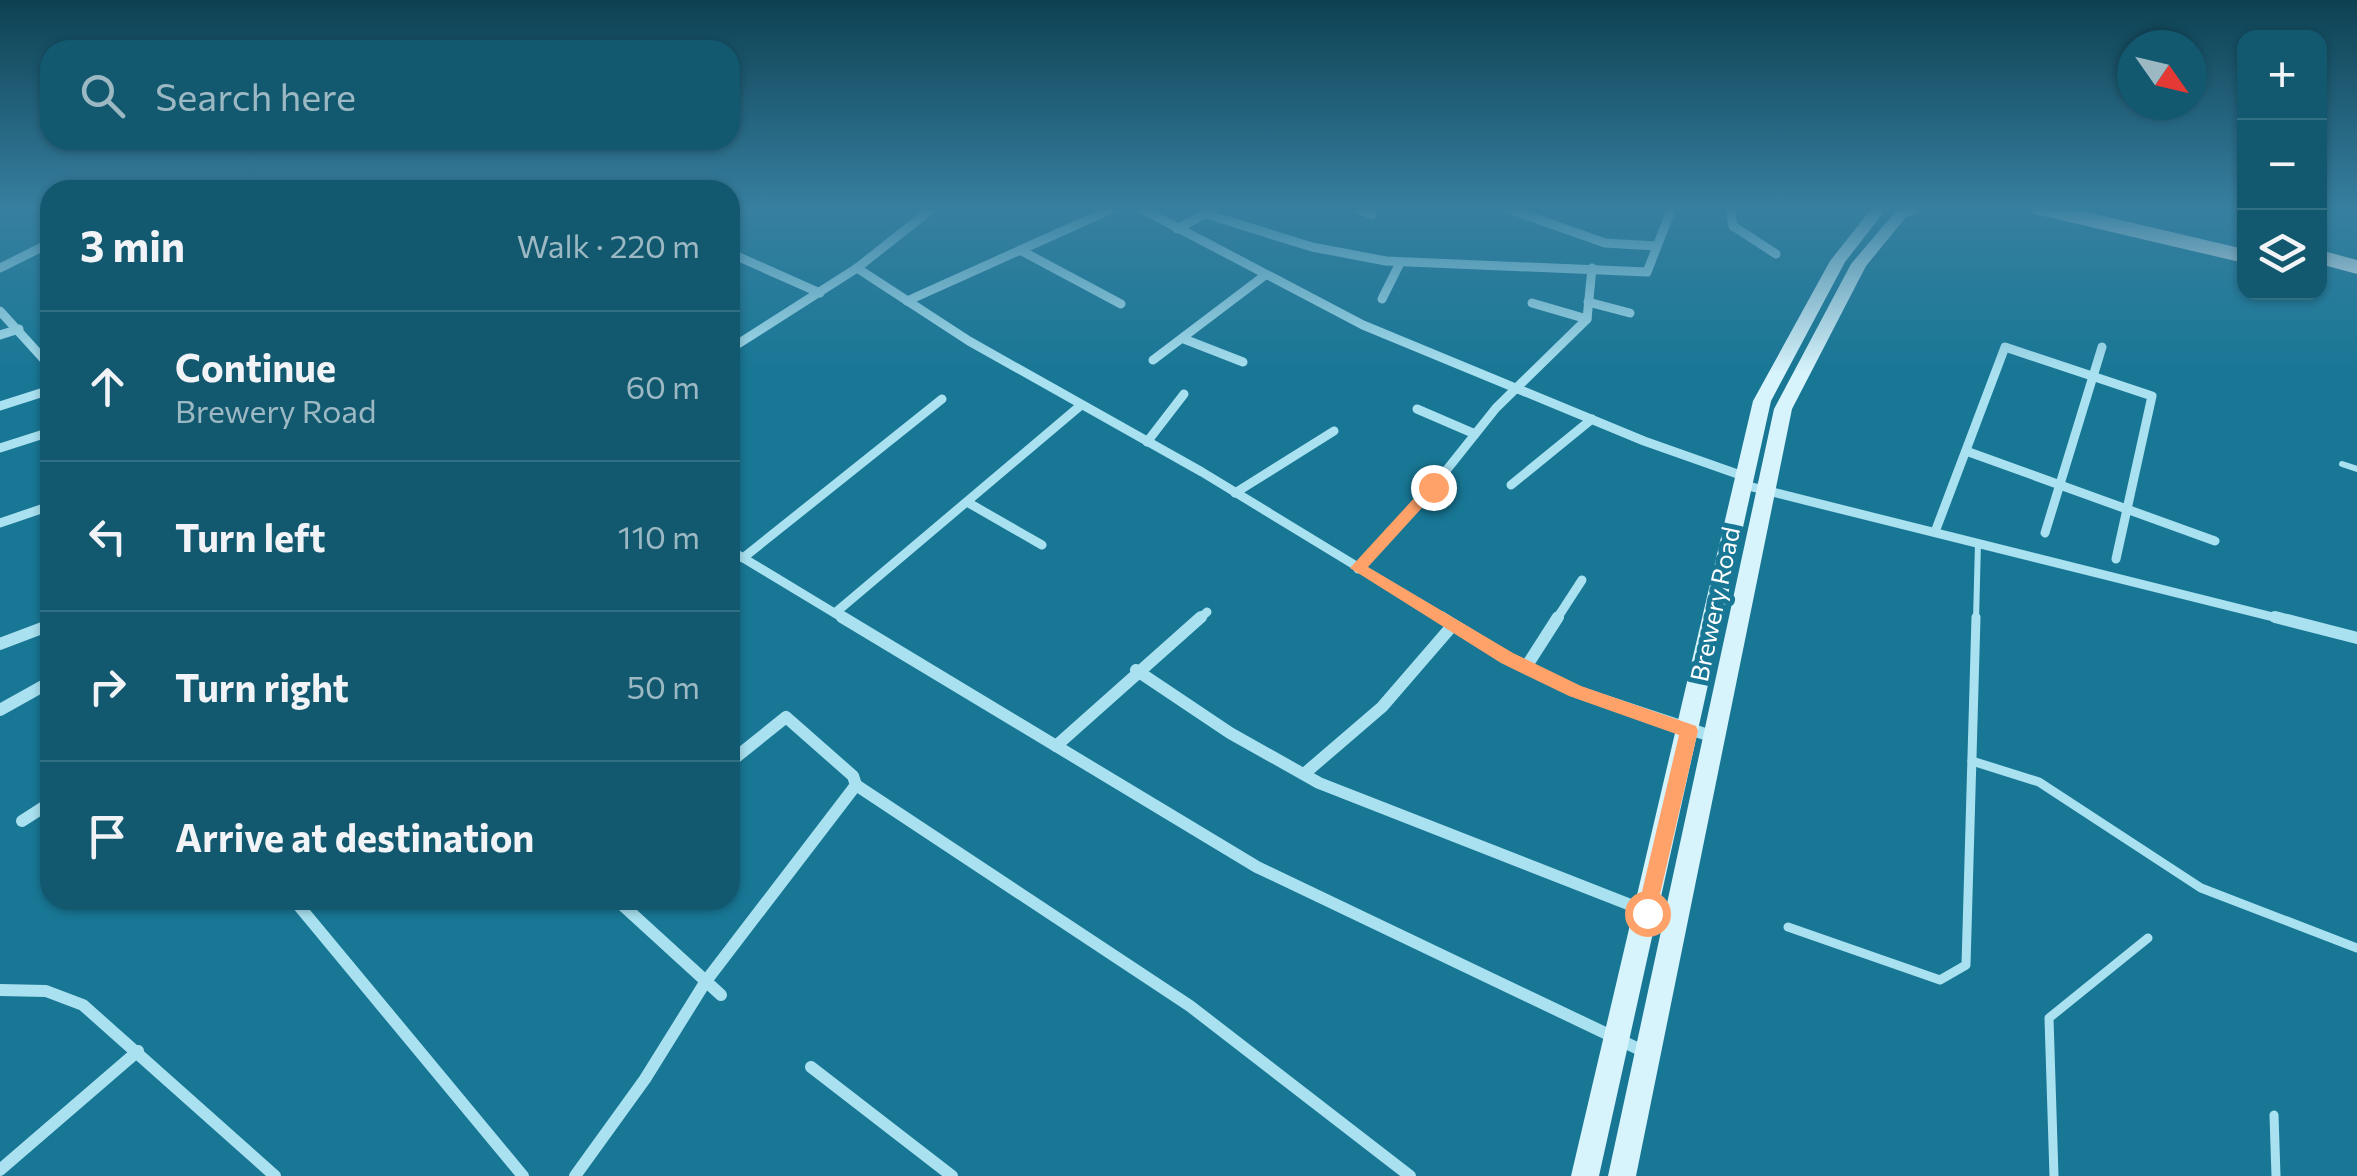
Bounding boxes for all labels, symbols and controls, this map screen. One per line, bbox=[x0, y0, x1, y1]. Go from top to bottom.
north arrow bbox=[2117, 30, 2207, 120]
map controls bbox=[2237, 30, 2327, 300]
button: + bbox=[2237, 30, 2327, 120]
search box bbox=[40, 40, 740, 150]
icon: search bbox=[75, 68, 130, 123]
text: Search here bbox=[155, 72, 356, 119]
button: − bbox=[2237, 120, 2327, 210]
button: layers bbox=[2237, 210, 2327, 300]
text: 3 min bbox=[80, 219, 185, 271]
text: Walk · 220 m bbox=[517, 225, 700, 265]
text: Continue bbox=[175, 343, 336, 390]
icon: ahead bbox=[80, 359, 135, 414]
text: 60 m bbox=[626, 366, 700, 406]
text: Brewery Road bbox=[175, 390, 377, 430]
route end bbox=[1411, 465, 1457, 511]
icon: left bbox=[80, 509, 135, 564]
text: Turn left bbox=[175, 513, 326, 560]
text: 110 m bbox=[618, 516, 700, 556]
street label: Brewery Road bbox=[1683, 524, 1745, 684]
icon: right bbox=[80, 659, 135, 714]
text: Turn right bbox=[175, 663, 349, 710]
text: 50 m bbox=[627, 666, 700, 706]
icon: arrive bbox=[80, 809, 135, 864]
text: Arrive at destination bbox=[175, 813, 534, 860]
route start bbox=[1625, 891, 1671, 937]

